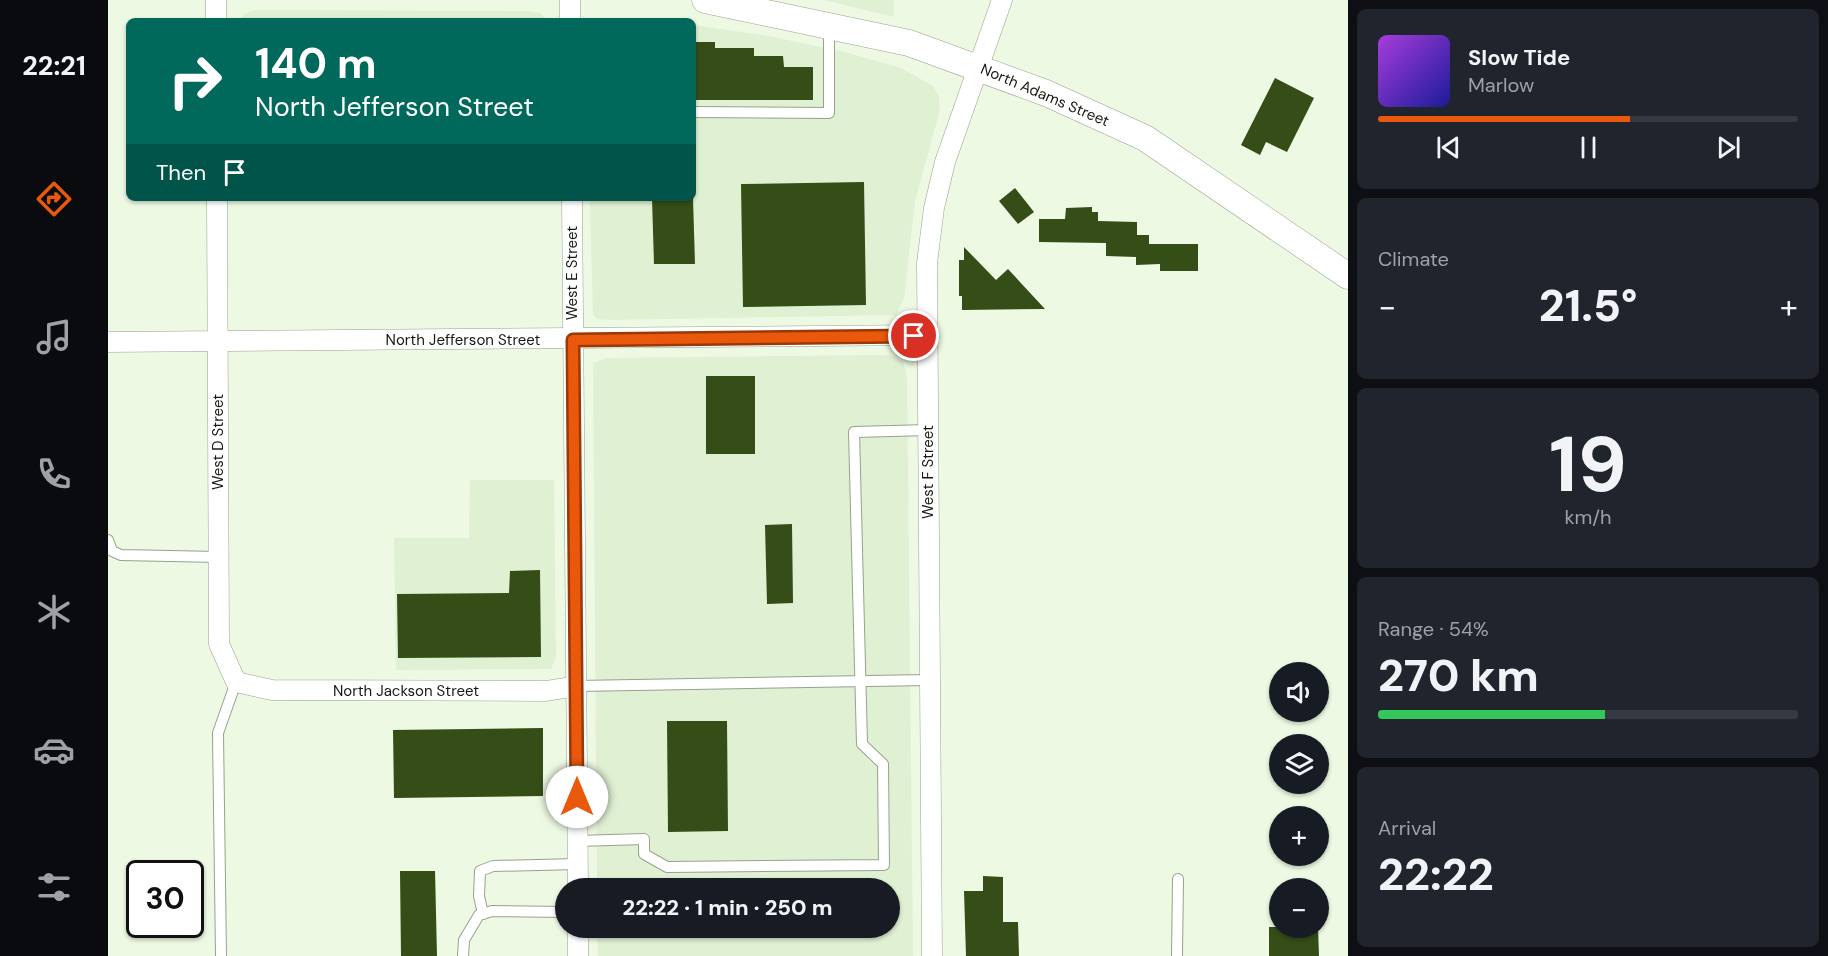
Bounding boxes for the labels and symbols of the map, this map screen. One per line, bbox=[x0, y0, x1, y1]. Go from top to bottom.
street label: North Adams Street bbox=[978, 59, 1112, 131]
street label: West E Street bbox=[562, 226, 582, 320]
pin bbox=[888, 310, 939, 361]
street label: North Jefferson Street bbox=[386, 330, 541, 350]
street label: West D Street bbox=[208, 394, 228, 490]
street label: West F Street bbox=[918, 425, 938, 519]
street label: North Jackson Street bbox=[333, 681, 479, 701]
position arrow bbox=[545, 765, 609, 829]
speed limit sign: 30 bbox=[126, 860, 204, 938]

